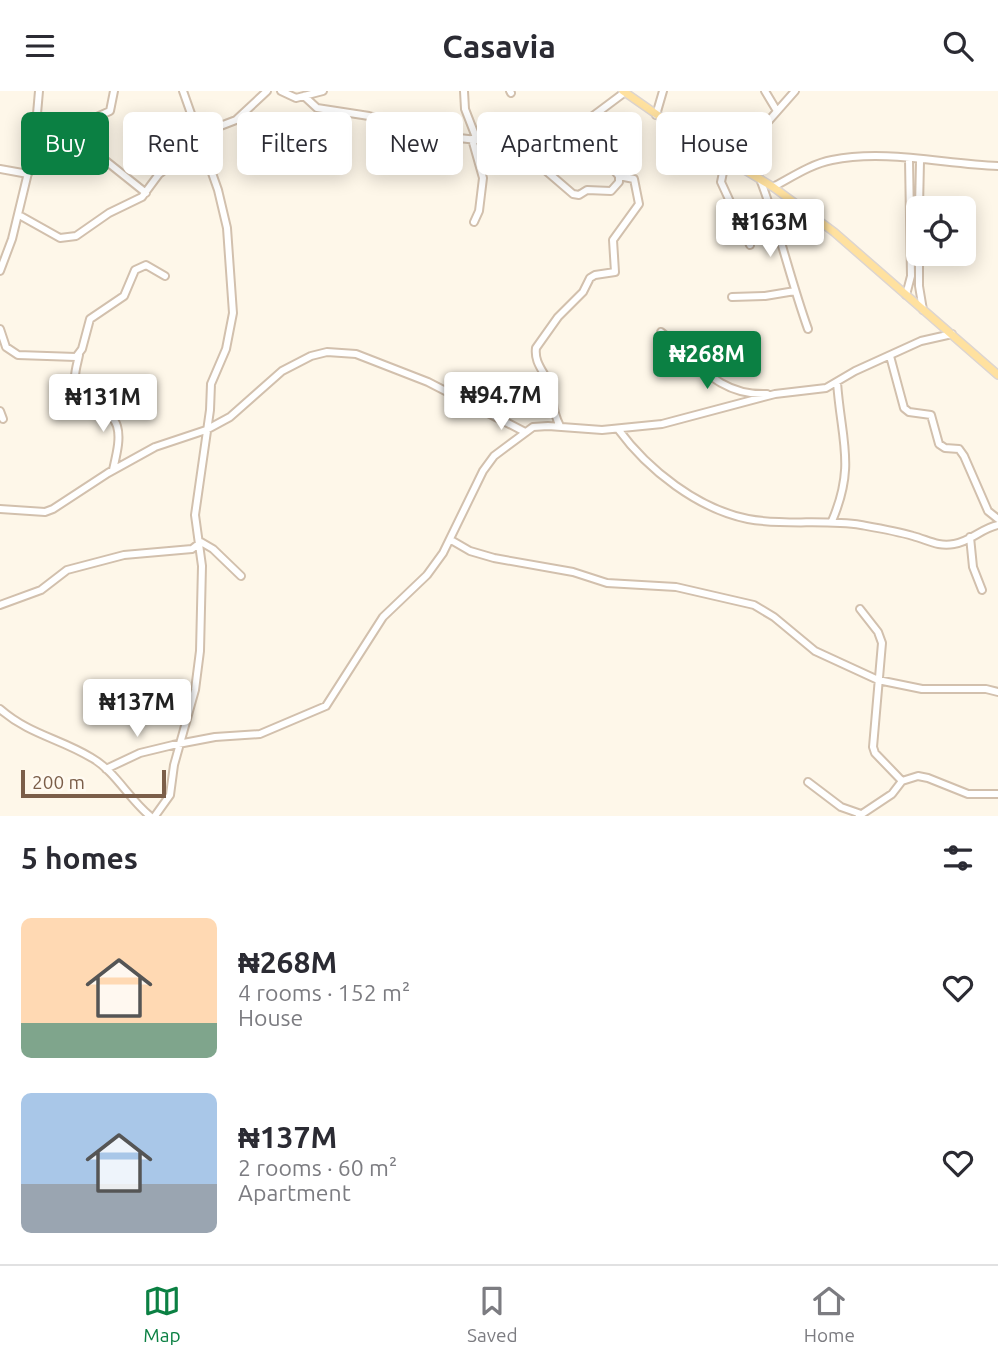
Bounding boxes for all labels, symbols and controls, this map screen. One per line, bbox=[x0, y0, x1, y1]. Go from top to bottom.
icon: menu bbox=[21, 27, 59, 65]
icon: search bbox=[939, 27, 977, 65]
text: Casavia bbox=[442, 28, 556, 64]
chip: Buy bbox=[21, 112, 109, 175]
chip: Rent bbox=[123, 112, 223, 175]
chip: Filters bbox=[237, 112, 352, 175]
chip: New bbox=[366, 112, 463, 175]
chip: Apartment bbox=[477, 112, 642, 175]
chip: House bbox=[656, 112, 772, 175]
map controls bbox=[906, 196, 976, 266]
button: locate bbox=[906, 196, 976, 266]
pin: ₦163M bbox=[721, 199, 819, 259]
text: ₦163M bbox=[732, 209, 808, 234]
pin: ₦268M bbox=[658, 331, 756, 391]
text: ₦268M bbox=[669, 341, 745, 366]
pin: ₦94.7M bbox=[444, 373, 558, 432]
pin: ₦131M bbox=[54, 375, 152, 434]
text: ₦94.7M bbox=[460, 382, 542, 407]
text: ₦131M bbox=[65, 384, 141, 409]
pin: ₦137M bbox=[88, 679, 186, 739]
text: ₦137M bbox=[99, 689, 175, 714]
scale bar bbox=[21, 767, 166, 799]
text: 200 m bbox=[32, 771, 85, 793]
icon: filters bbox=[939, 839, 977, 877]
text: 5 homes bbox=[21, 841, 138, 875]
text: ₦268M bbox=[238, 945, 337, 979]
icon: home bbox=[77, 946, 161, 1030]
icon: heart bbox=[939, 969, 977, 1007]
text: 4 rooms · 152 m² bbox=[238, 980, 410, 1005]
text: House bbox=[238, 1005, 303, 1030]
text: ₦137M bbox=[238, 1120, 337, 1154]
icon: home bbox=[77, 1121, 161, 1205]
icon: heart bbox=[939, 1144, 977, 1182]
text: 2 rooms · 60 m² bbox=[238, 1155, 397, 1180]
text: Apartment bbox=[238, 1180, 351, 1205]
tab: Map bbox=[143, 1282, 181, 1346]
tab: Saved bbox=[467, 1282, 518, 1346]
tab: Home bbox=[804, 1282, 855, 1346]

